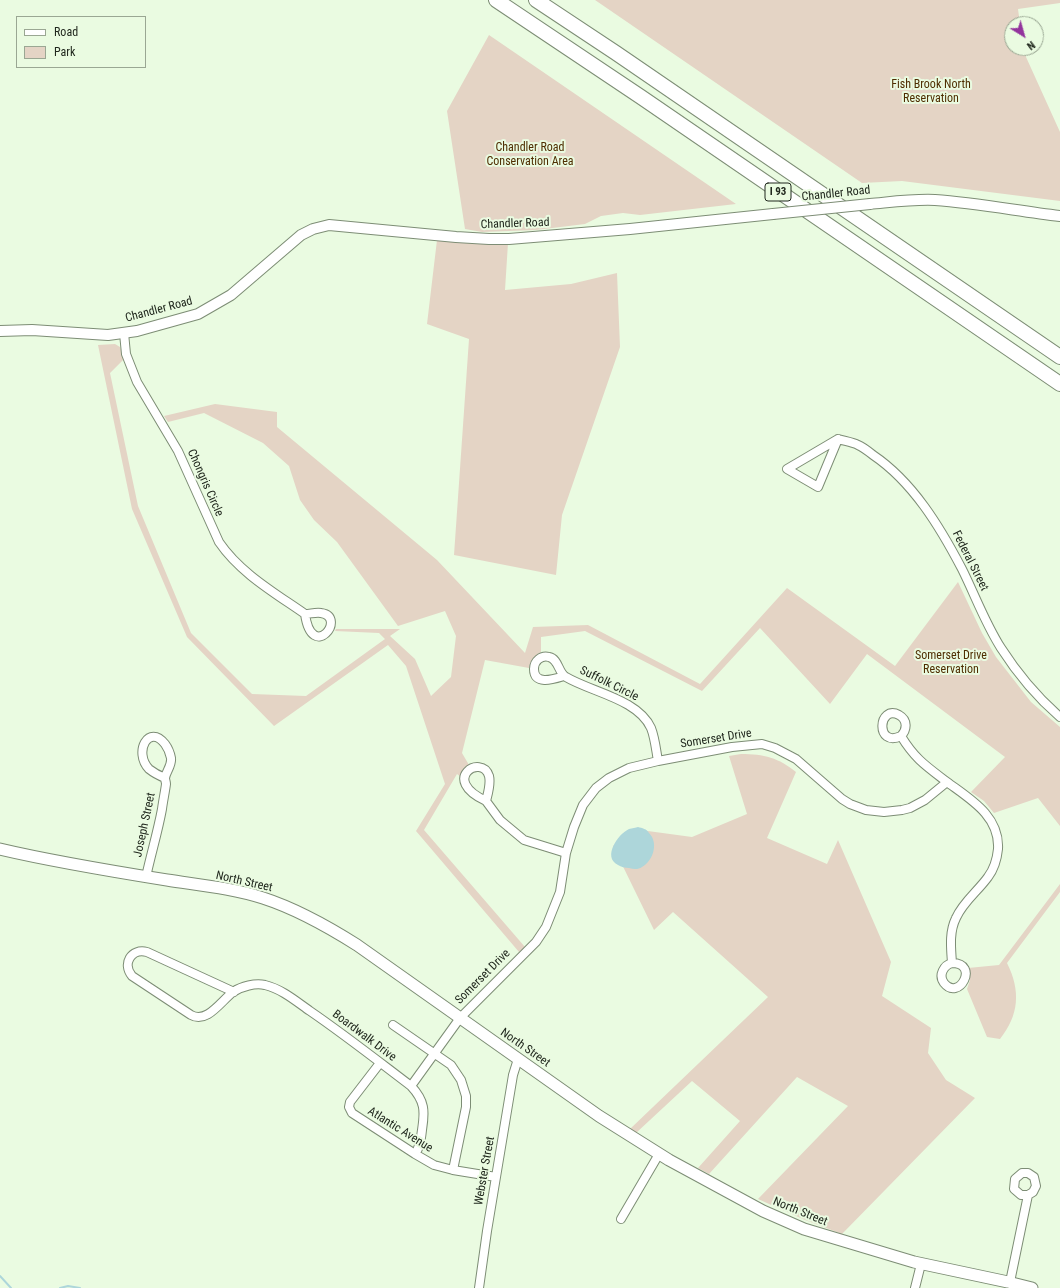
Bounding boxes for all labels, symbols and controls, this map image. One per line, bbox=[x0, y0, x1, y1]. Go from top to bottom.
legend bbox=[16, 16, 146, 68]
north arrow bbox=[1004, 16, 1044, 56]
text: Road bbox=[54, 25, 78, 39]
text: N bbox=[1024, 38, 1038, 52]
text: Park bbox=[54, 45, 75, 59]
park label: Fish Brook North Reservation bbox=[891, 78, 971, 106]
park label: Chandler Road Conservation Area bbox=[486, 141, 574, 169]
road number: I 93 bbox=[765, 183, 791, 201]
street label: Chandler Road bbox=[801, 183, 871, 205]
street label: Chandler Road bbox=[480, 216, 550, 232]
street label: Chandler Road bbox=[124, 294, 194, 326]
street label: Chongris Circle bbox=[184, 447, 226, 519]
street label: Federal Street bbox=[949, 528, 991, 594]
park label: Somerset Drive Reservation bbox=[915, 649, 987, 677]
street label: Suffolk Circle bbox=[577, 664, 641, 704]
street label: Somerset Drive bbox=[679, 726, 753, 752]
street label: Joseph Street bbox=[131, 791, 159, 859]
street label: North Street bbox=[214, 869, 274, 895]
street label: Somerset Drive bbox=[452, 946, 514, 1008]
street label: Boardwalk Drive bbox=[329, 1007, 399, 1065]
street label: North Street bbox=[497, 1026, 553, 1070]
street label: Atlantic Avenue bbox=[365, 1104, 435, 1156]
street label: Webster Street bbox=[472, 1135, 498, 1207]
street label: North Street bbox=[771, 1195, 829, 1229]

